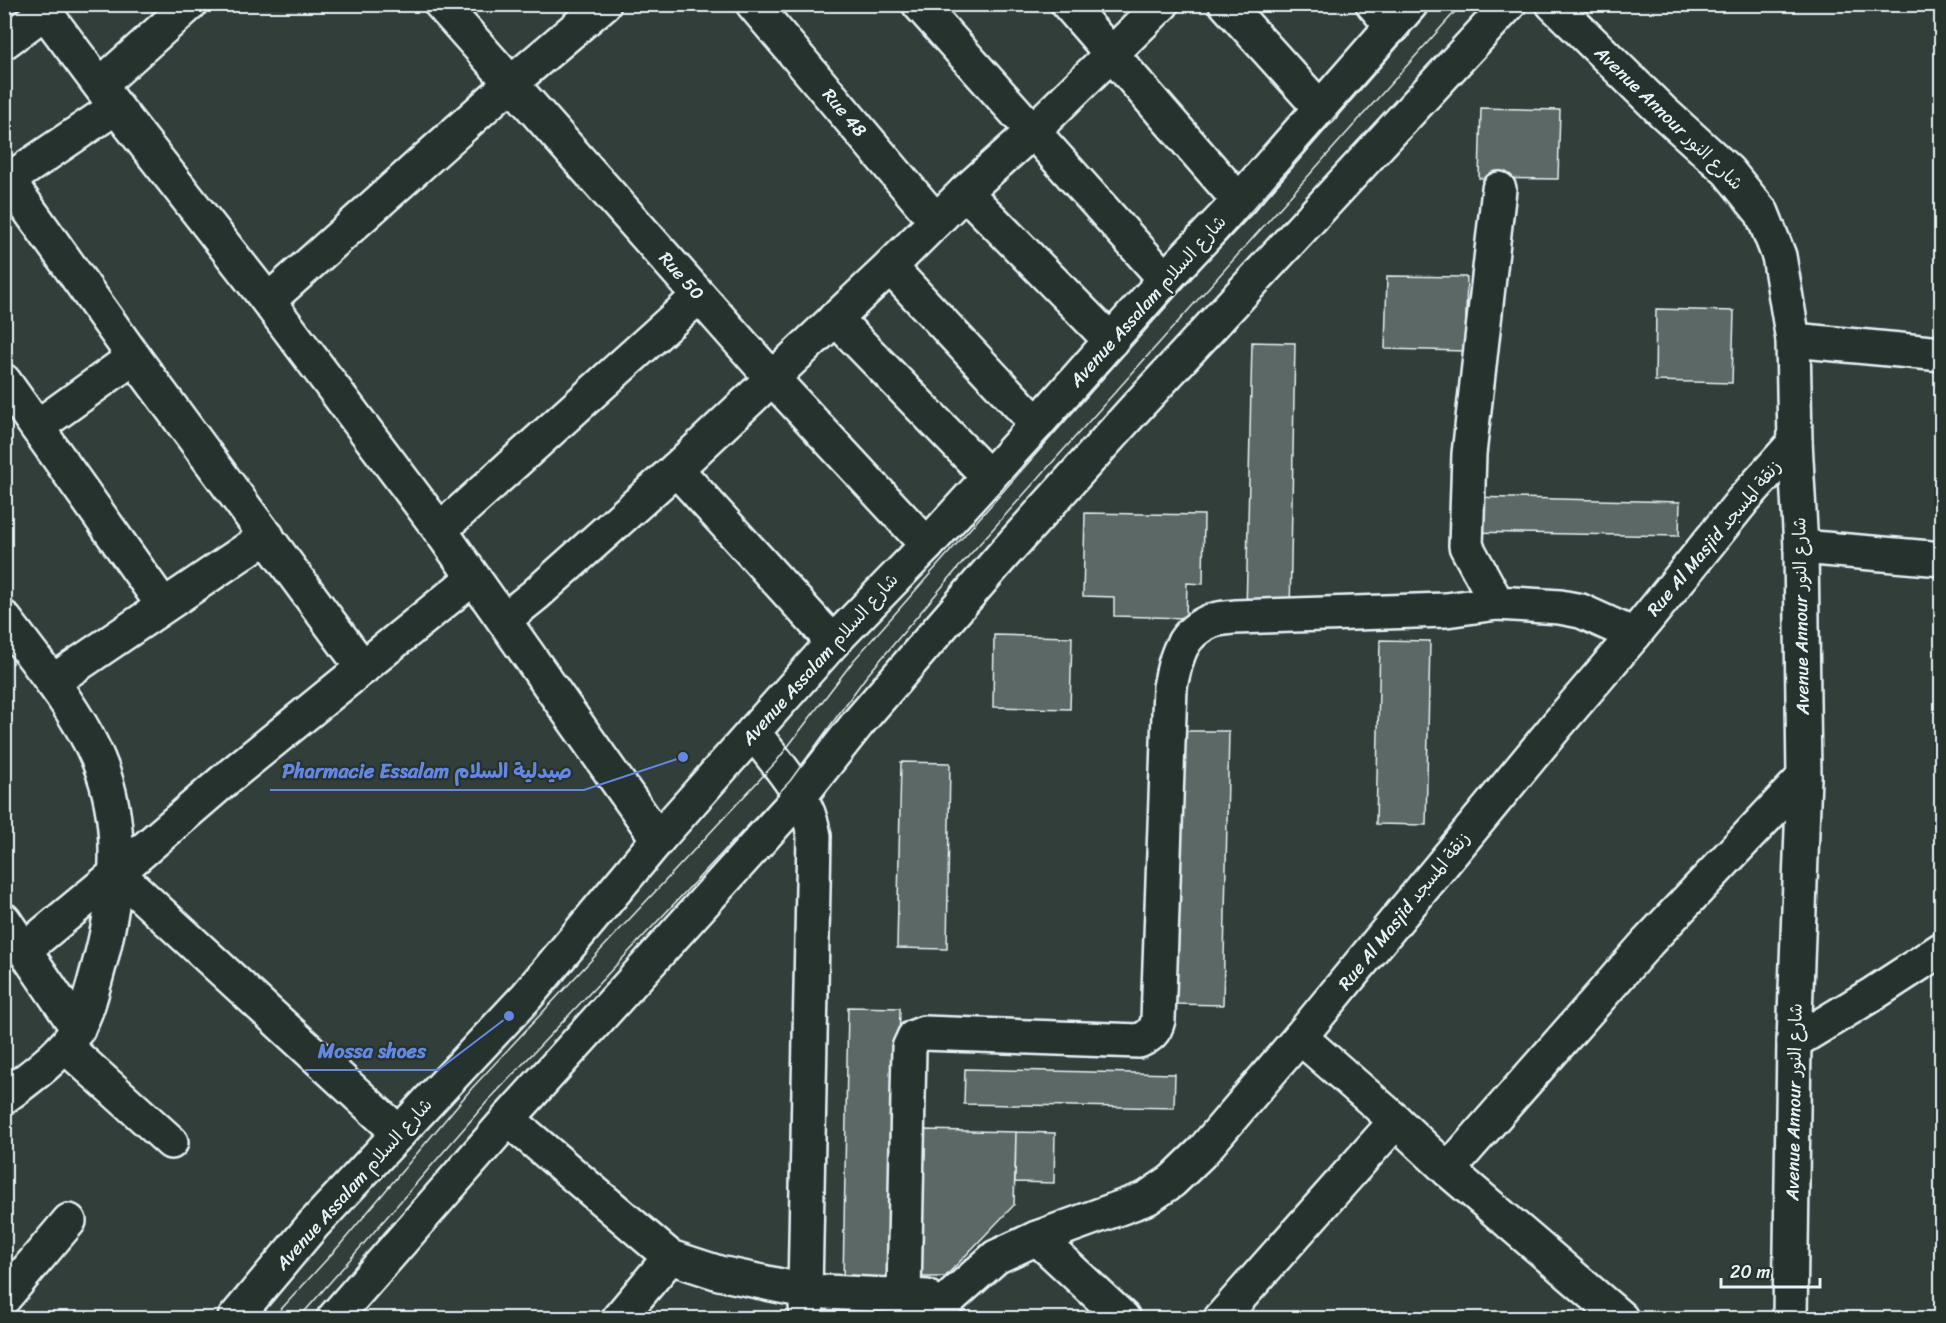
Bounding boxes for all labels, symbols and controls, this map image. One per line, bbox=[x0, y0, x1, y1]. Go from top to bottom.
street label: Avenue Annour شارع النور bbox=[1586, 37, 1751, 198]
street label: Rue 48 bbox=[814, 81, 875, 145]
street label: Avenue Assalam شارع السلام bbox=[1061, 207, 1235, 395]
street label: Rue 50 bbox=[651, 244, 712, 308]
street label: Rue Al Masjid زنقة المسجد bbox=[1638, 452, 1790, 624]
street label: Avenue Annour شارع النور bbox=[1783, 517, 1819, 716]
street label: Avenue Assalam شارع السلام bbox=[733, 565, 907, 753]
callout: Pharmacie Essalam صيدلية السلام bbox=[270, 752, 584, 790]
text: Pharmacie Essalam صيدلية السلام bbox=[282, 754, 572, 789]
street label: Rue Al Masjid زنقة المسجد bbox=[1330, 824, 1478, 998]
street label: Avenue Annour شارع النور bbox=[1776, 1003, 1812, 1202]
callout: Mossa shoes bbox=[305, 1032, 438, 1070]
text: Mossa shoes bbox=[317, 1034, 427, 1069]
street label: Avenue Assalam شارع السلام bbox=[267, 1090, 441, 1278]
scale bar bbox=[1721, 1251, 1820, 1289]
text: 20 m bbox=[1730, 1256, 1770, 1288]

